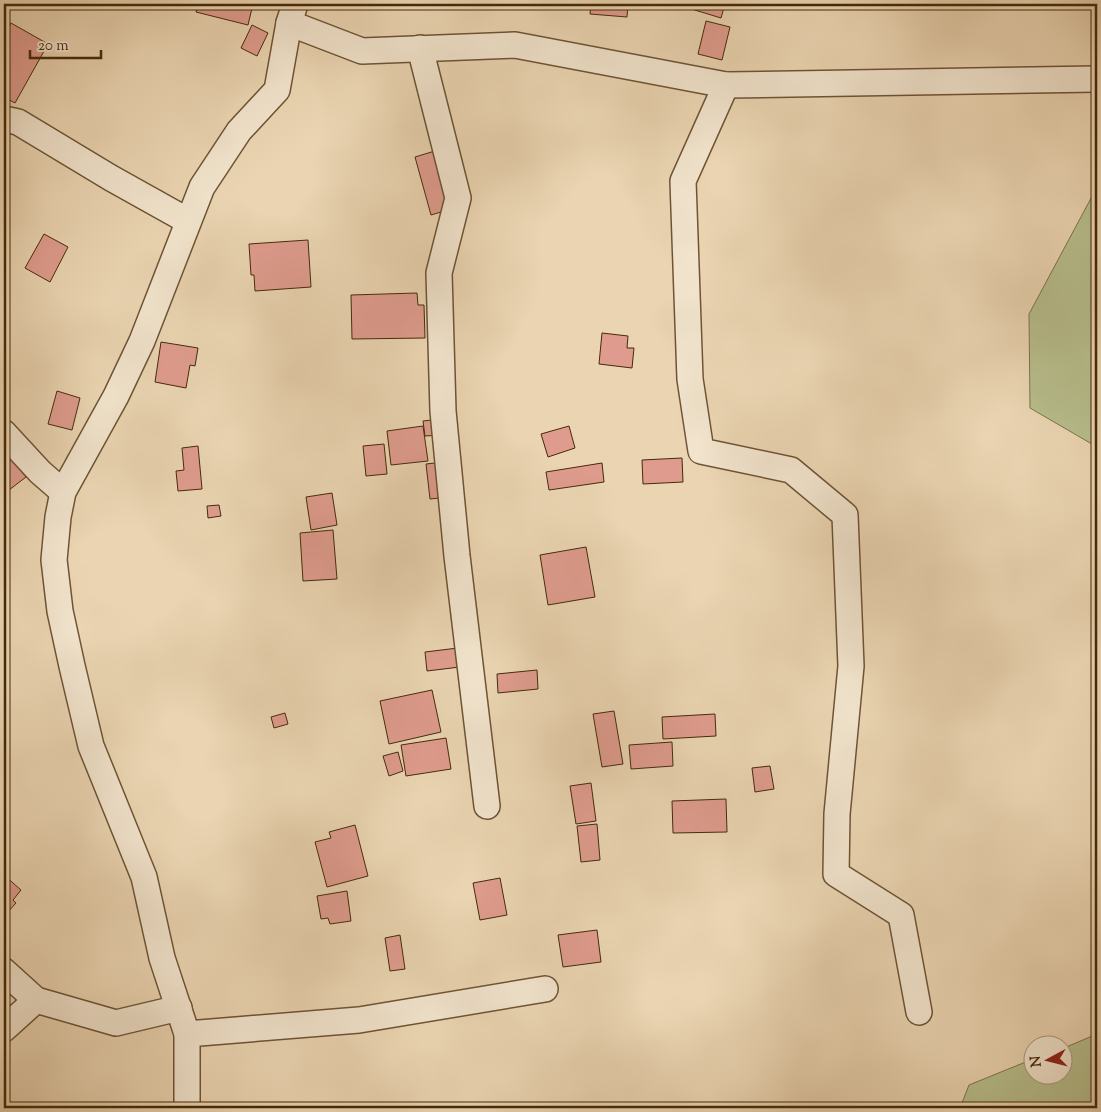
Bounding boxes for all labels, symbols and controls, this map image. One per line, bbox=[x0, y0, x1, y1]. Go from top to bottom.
scale bar bbox=[30, 28, 101, 60]
text: 20 m bbox=[38, 36, 69, 57]
north arrow bbox=[1024, 1034, 1074, 1084]
text: N bbox=[1026, 1055, 1048, 1068]

